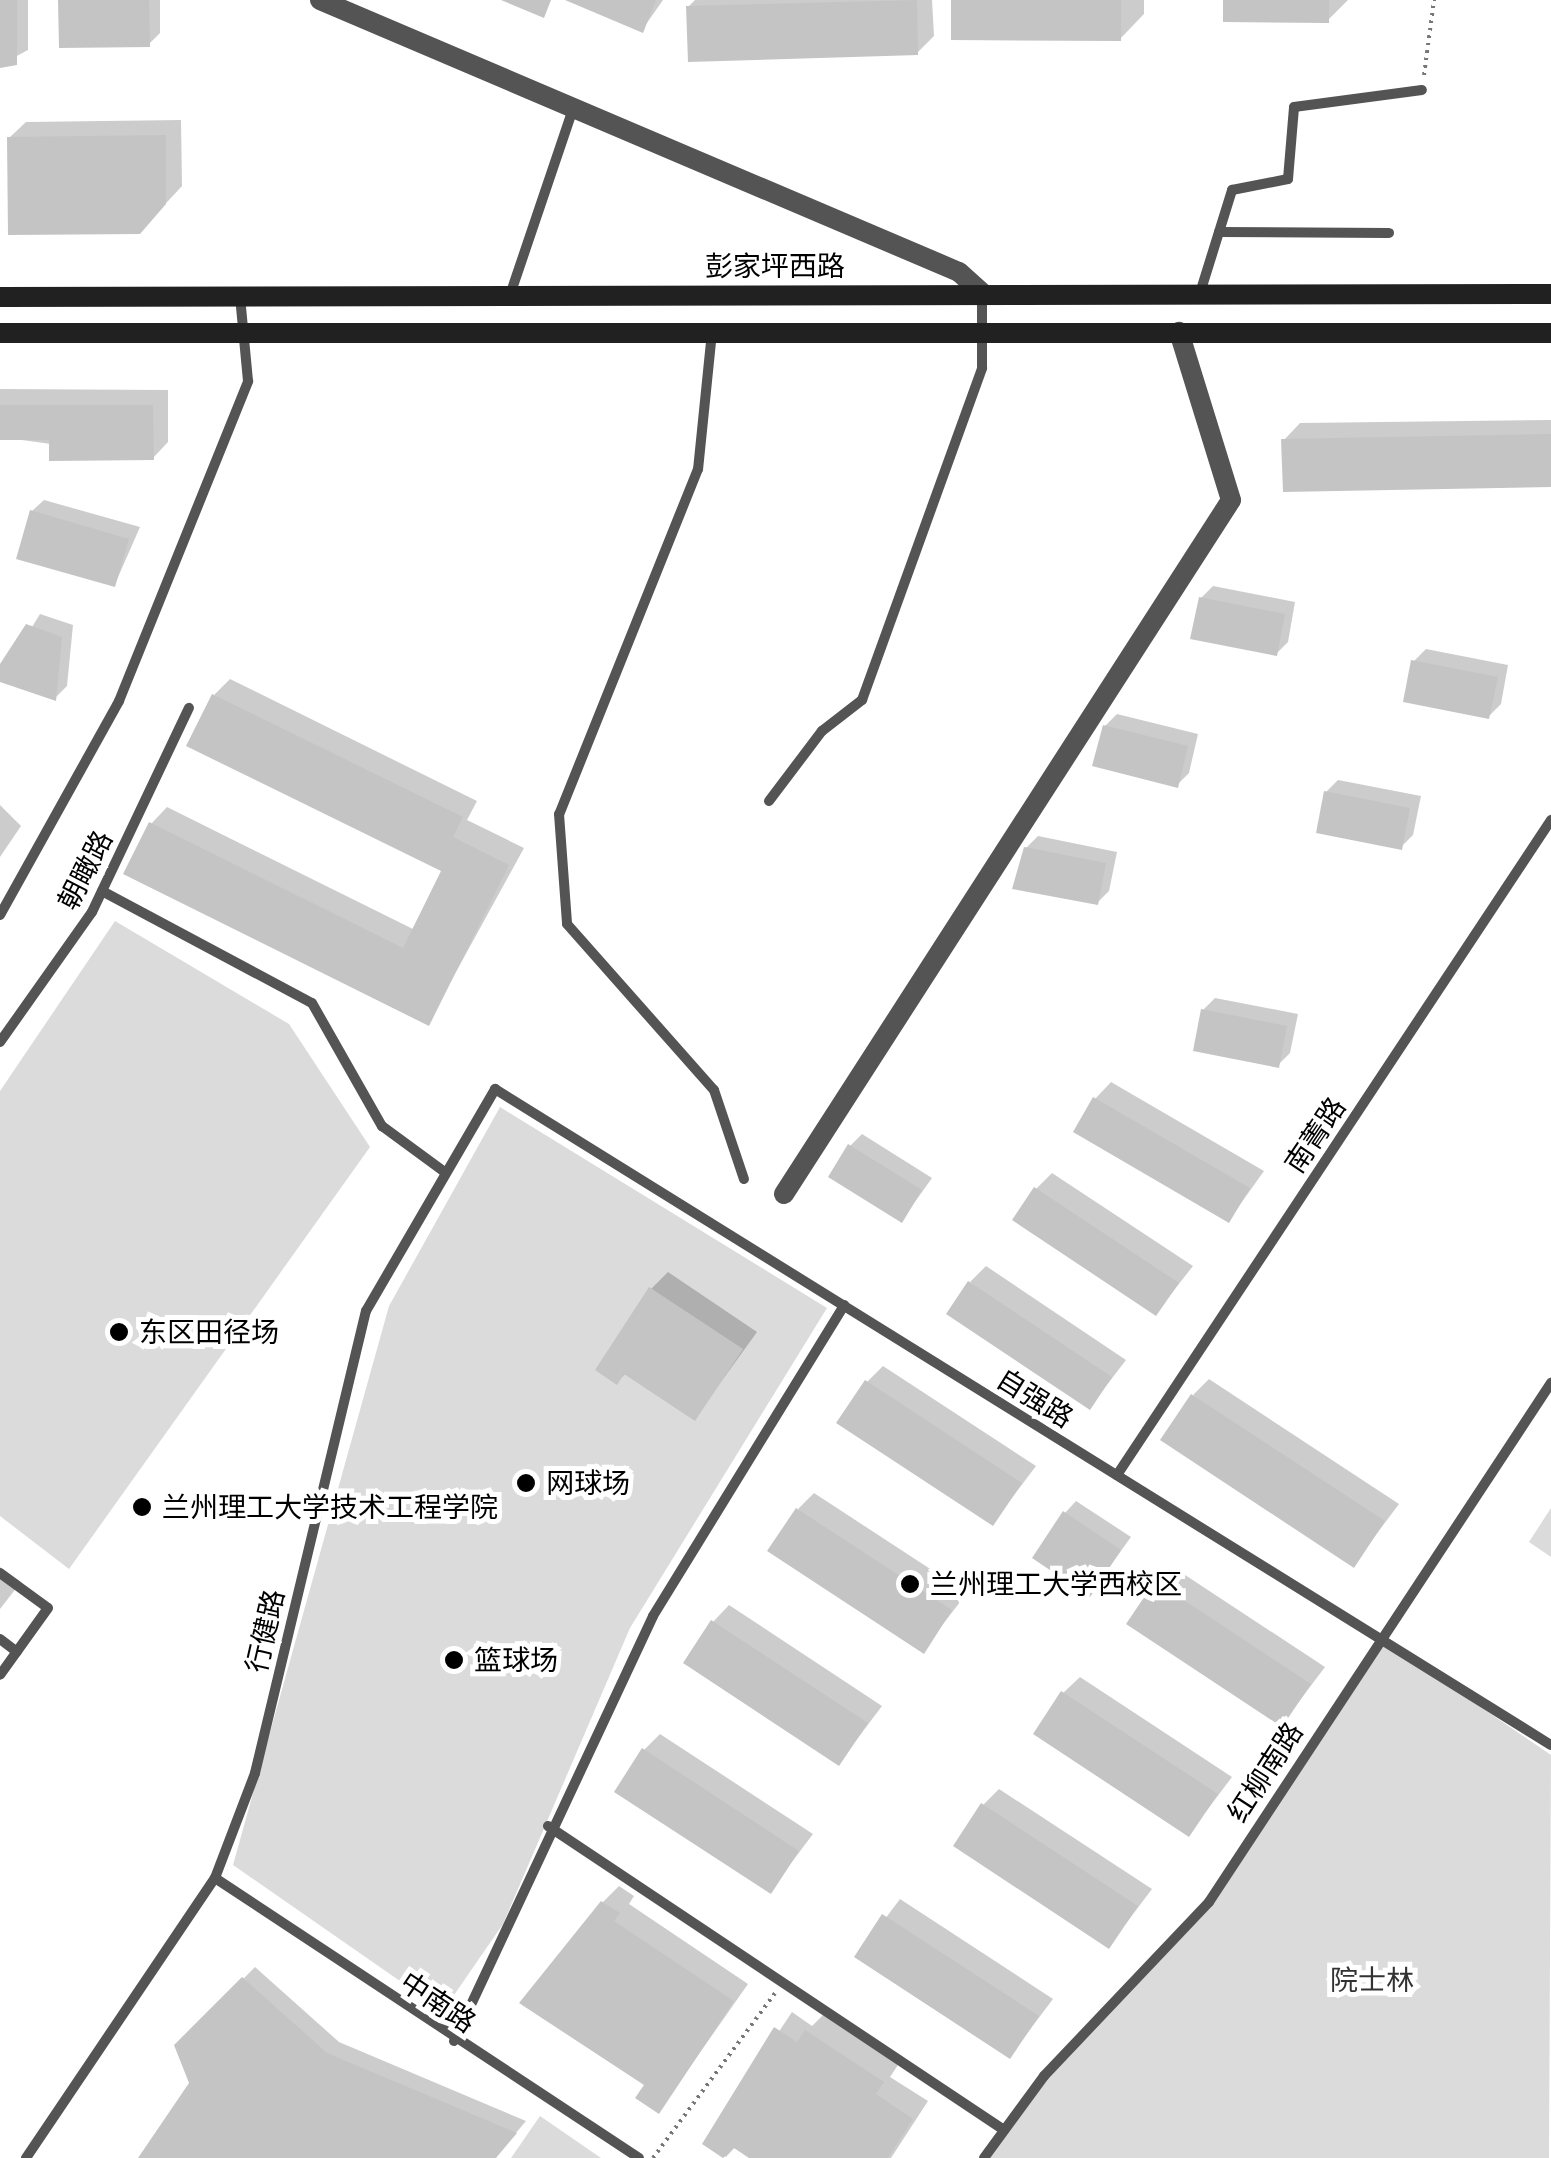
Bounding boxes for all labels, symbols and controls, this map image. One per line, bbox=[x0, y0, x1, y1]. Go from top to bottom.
street label: 彭家坪西路 bbox=[705, 249, 845, 283]
street label: 朝瞰路 bbox=[51, 825, 119, 915]
street label: 南菁路 bbox=[1278, 1091, 1352, 1179]
place label: 东区田径场 bbox=[139, 1315, 279, 1349]
marker: 东区田径场 bbox=[108, 1321, 130, 1343]
street label: 自强路 bbox=[990, 1361, 1080, 1435]
place label: 网球场 bbox=[546, 1466, 630, 1500]
marker: 网球场 bbox=[515, 1472, 537, 1494]
place label: 兰州理工大学技术工程学院 bbox=[162, 1490, 498, 1524]
marker: 兰州理工大学技术工程学院 bbox=[131, 1496, 153, 1518]
place label: 兰州理工大学西校区 bbox=[930, 1567, 1182, 1601]
marker: 兰州理工大学西校区 bbox=[899, 1573, 921, 1595]
street label: 行健路 bbox=[239, 1586, 291, 1676]
place label: 篮球场 bbox=[474, 1643, 558, 1677]
marker: 篮球场 bbox=[443, 1649, 465, 1671]
street label: 红柳南路 bbox=[1220, 1716, 1310, 1828]
park label: 院士林 bbox=[1330, 1963, 1414, 1997]
street label: 中南路 bbox=[394, 1965, 482, 2039]

